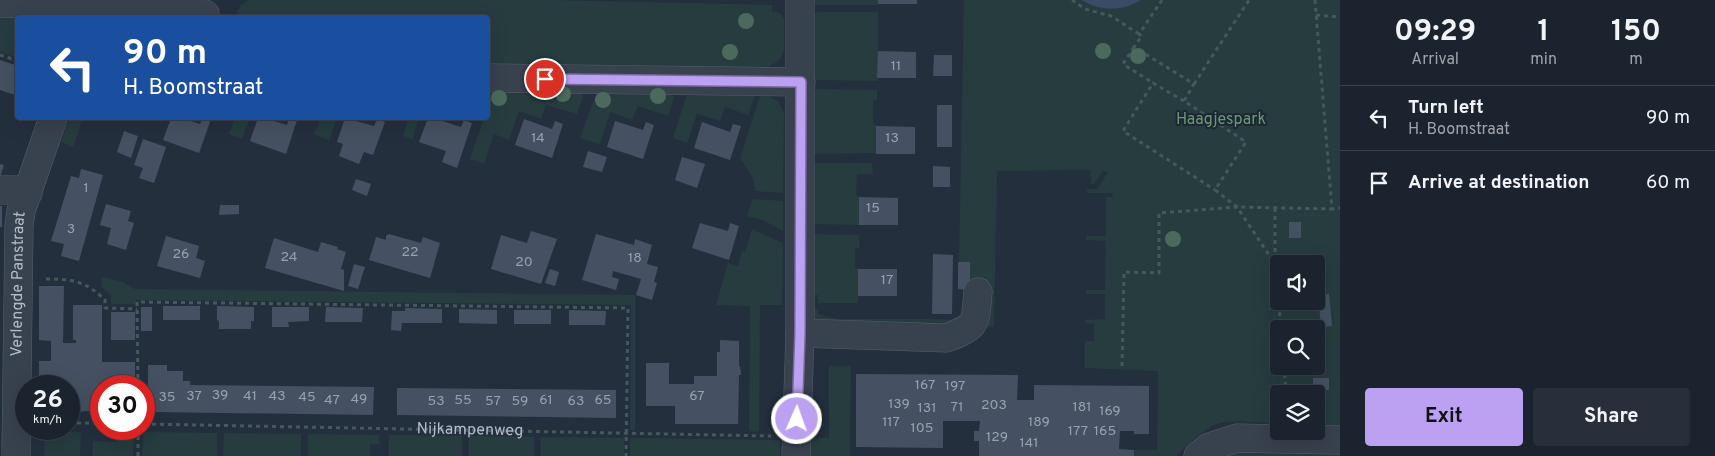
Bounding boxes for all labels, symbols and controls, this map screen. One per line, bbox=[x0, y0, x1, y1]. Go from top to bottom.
text: 09:29 bbox=[1394, 14, 1476, 51]
text: 1 bbox=[1538, 14, 1550, 51]
text: 150 bbox=[1611, 14, 1661, 51]
text: 90 m bbox=[123, 32, 207, 76]
icon: left bbox=[40, 35, 105, 100]
text: Arrival bbox=[1411, 50, 1459, 70]
text: min bbox=[1530, 50, 1557, 70]
text: m bbox=[1629, 50, 1643, 70]
pin bbox=[524, 58, 566, 100]
house number: 11 bbox=[891, 58, 901, 75]
icon: arrive bbox=[531, 65, 559, 93]
text: H. Boomstraat bbox=[123, 75, 263, 102]
text: Turn left bbox=[1408, 96, 1484, 120]
icon: left bbox=[1365, 104, 1393, 132]
text: 90 m bbox=[1646, 106, 1690, 130]
park label: Haagjespark bbox=[1176, 110, 1266, 130]
text: H. Boomstraat bbox=[1408, 120, 1510, 140]
house number: 14 bbox=[531, 130, 545, 147]
house number: 13 bbox=[885, 130, 899, 147]
icon: arrive bbox=[1365, 169, 1393, 197]
text: Arrive at destination bbox=[1408, 171, 1589, 195]
text: 60 m bbox=[1646, 171, 1690, 195]
house number: 1 bbox=[83, 180, 89, 197]
house number: 15 bbox=[866, 200, 880, 217]
street label: Verlengde Panstraat bbox=[7, 210, 31, 357]
house number: 3 bbox=[67, 221, 75, 238]
house number: 22 bbox=[401, 244, 419, 261]
house number: 26 bbox=[173, 246, 189, 263]
house number: 24 bbox=[280, 249, 298, 266]
house number: 18 bbox=[628, 250, 642, 267]
house number: 20 bbox=[515, 254, 533, 271]
map controls bbox=[1270, 255, 1325, 440]
button: sound bbox=[1270, 255, 1325, 310]
house number: 17 bbox=[881, 272, 893, 289]
button: search bbox=[1270, 320, 1325, 375]
speed limit sign: 30 bbox=[90, 375, 155, 440]
house number: 167 bbox=[915, 377, 935, 394]
house number: 197 bbox=[945, 378, 965, 395]
text: 26 bbox=[32, 385, 63, 417]
button: layers bbox=[1270, 385, 1325, 440]
house number: 39 bbox=[212, 387, 228, 404]
house number: 37 bbox=[186, 388, 202, 405]
house number: 41 bbox=[243, 388, 257, 405]
house number: 43 bbox=[268, 388, 286, 405]
house number: 67 bbox=[689, 388, 705, 405]
button: Exit bbox=[1365, 388, 1523, 446]
button: Share bbox=[1533, 388, 1690, 446]
house number: 35 bbox=[158, 389, 176, 406]
house number: 45 bbox=[298, 389, 316, 406]
house number: 49 bbox=[351, 391, 367, 408]
house number: 47 bbox=[324, 392, 340, 409]
house number: 55 bbox=[454, 392, 472, 409]
house number: 61 bbox=[539, 392, 553, 409]
house number: 65 bbox=[594, 392, 612, 409]
position arrow bbox=[770, 392, 822, 444]
house number: 53 bbox=[427, 393, 445, 410]
house number: 57 bbox=[485, 393, 501, 410]
house number: 59 bbox=[512, 393, 528, 410]
house number: 63 bbox=[568, 393, 584, 410]
house number: 139 bbox=[888, 396, 910, 413]
house number: 203 bbox=[981, 397, 1007, 414]
house number: 71 bbox=[951, 399, 963, 416]
house number: 181 bbox=[1073, 399, 1091, 416]
house number: 131 bbox=[918, 400, 936, 417]
house number: 169 bbox=[1099, 403, 1121, 420]
text: km/h bbox=[33, 412, 62, 428]
house number: 117 bbox=[882, 414, 900, 431]
house number: 189 bbox=[1028, 414, 1050, 431]
street label: Nijkampenweg bbox=[416, 419, 523, 441]
house number: 105 bbox=[911, 420, 933, 437]
house number: 177 bbox=[1068, 423, 1088, 440]
house number: 165 bbox=[1094, 423, 1116, 440]
house number: 129 bbox=[986, 429, 1008, 446]
house number: 141 bbox=[1020, 435, 1038, 452]

